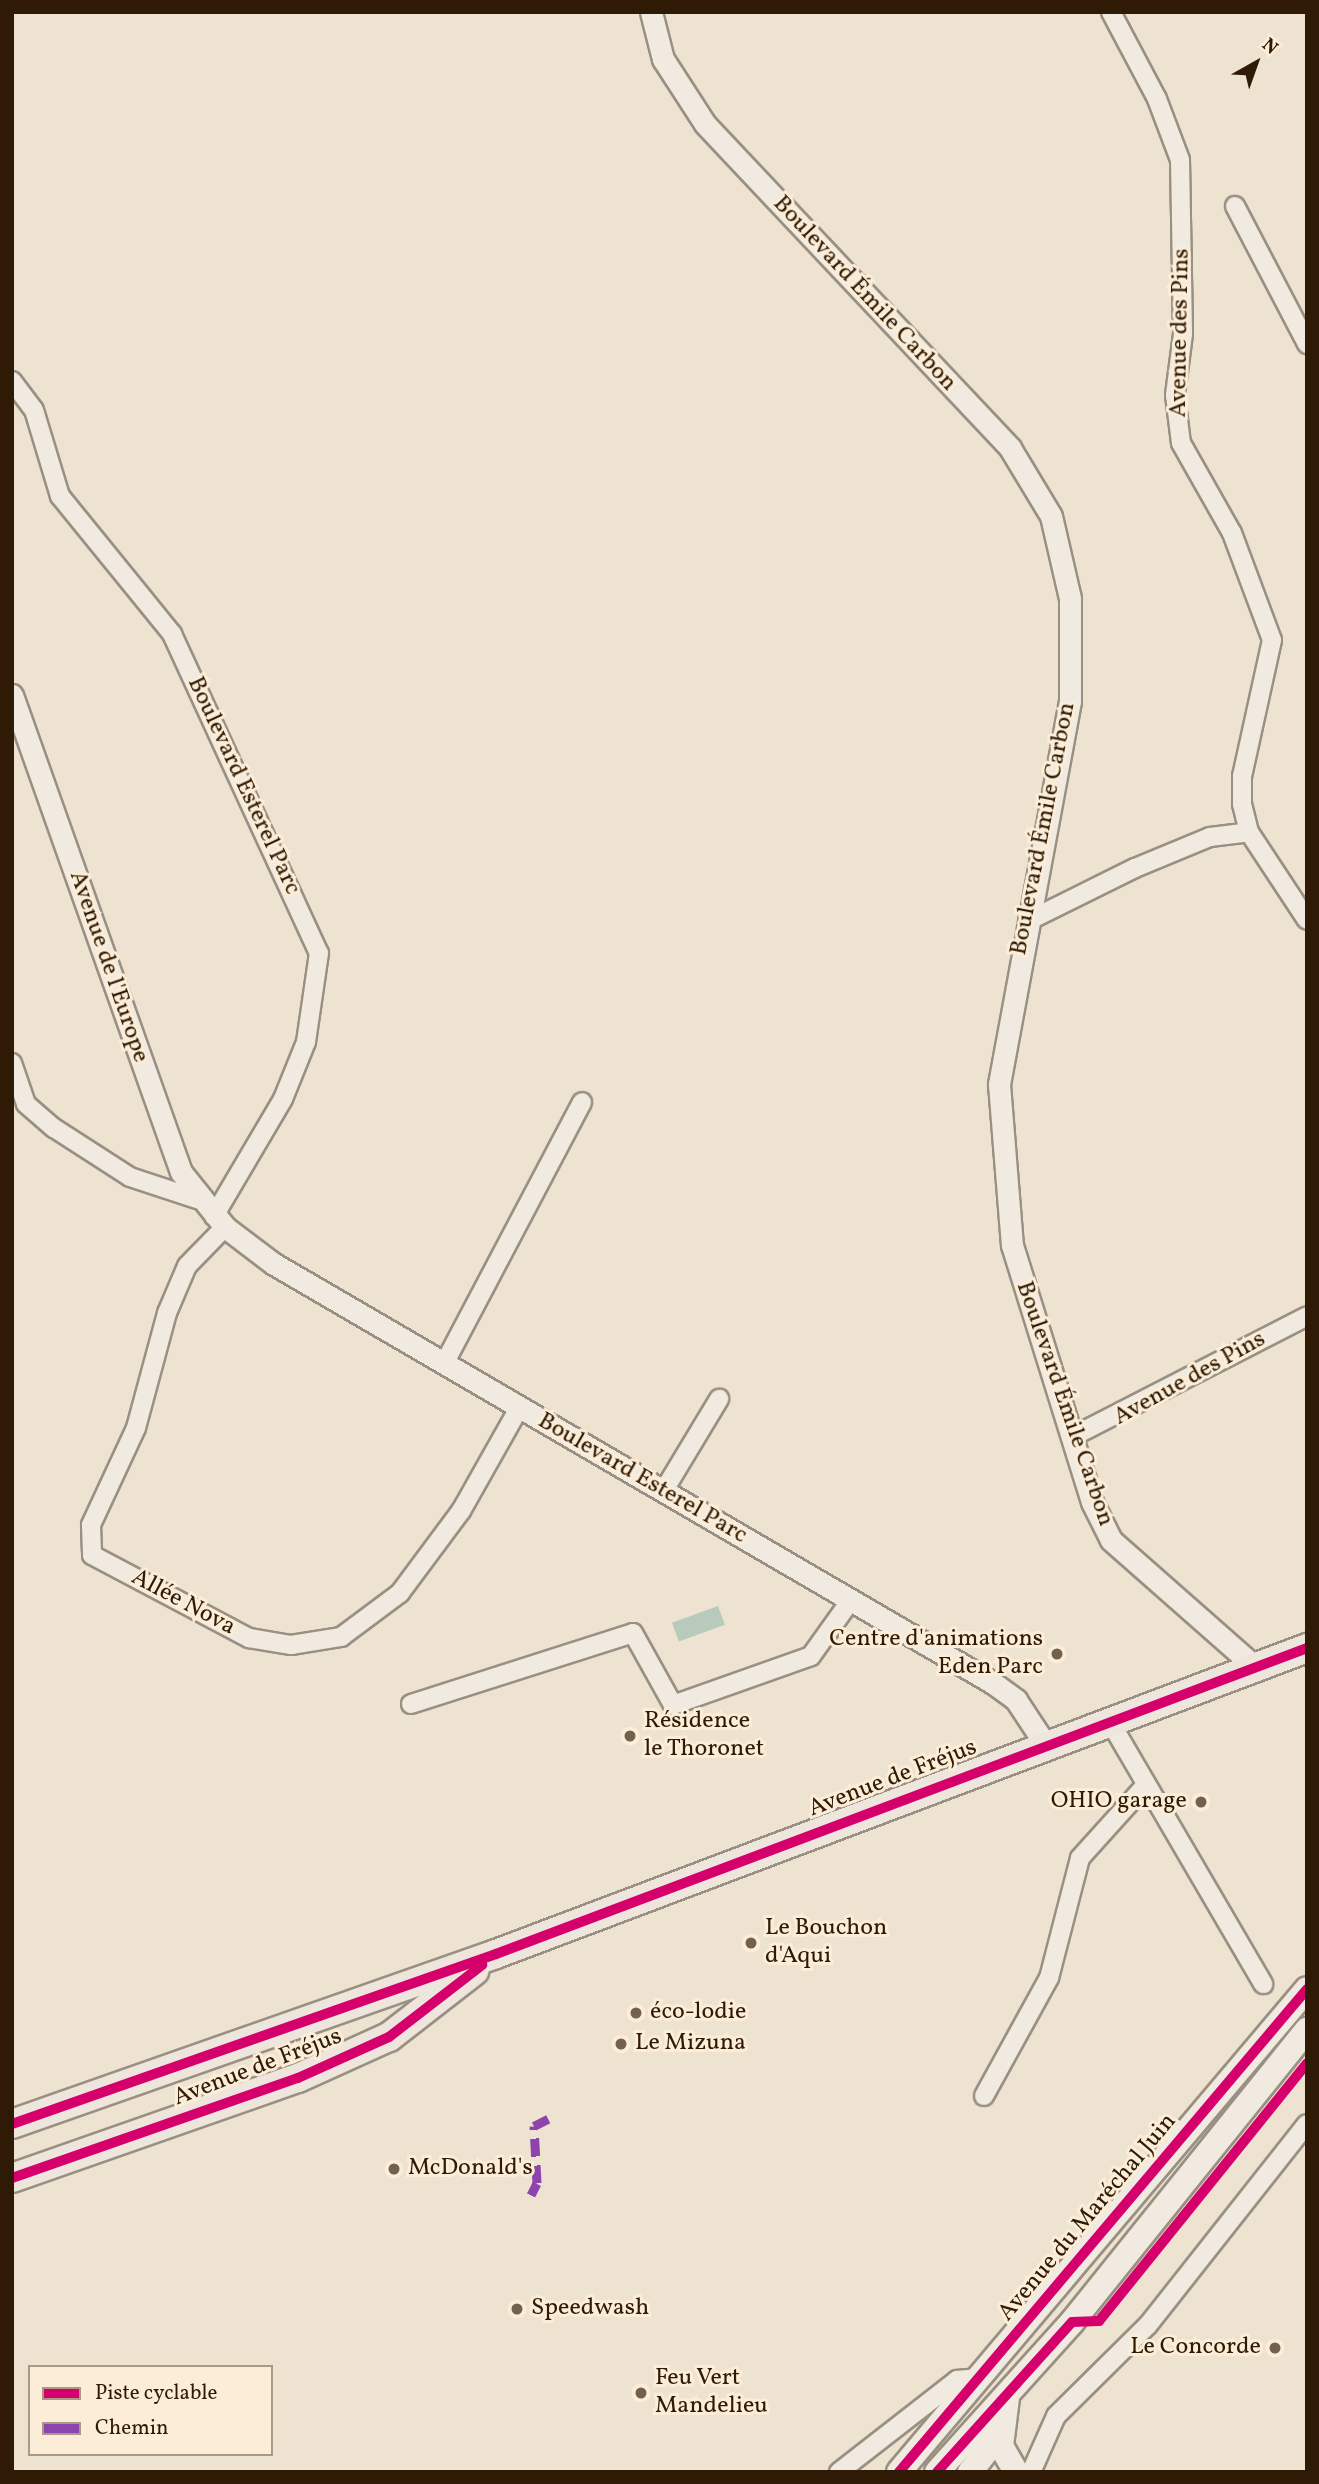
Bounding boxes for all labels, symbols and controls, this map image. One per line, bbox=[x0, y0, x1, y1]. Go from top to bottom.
north arrow bbox=[1221, 28, 1291, 98]
text: N bbox=[1256, 33, 1283, 61]
street label: Boulevard Émile Carbon bbox=[766, 190, 962, 398]
street label: Avenue des Pins bbox=[1165, 248, 1197, 418]
street label: Boulevard Esterel Parc bbox=[180, 673, 306, 899]
street label: Boulevard Émile Carbon bbox=[1005, 700, 1083, 958]
street label: Avenue de l'Europe bbox=[62, 867, 154, 1067]
street label: Boulevard Émile Carbon bbox=[1009, 1278, 1119, 1530]
street label: Avenue des Pins bbox=[1109, 1325, 1271, 1433]
street label: Boulevard Esterel Parc bbox=[532, 1407, 752, 1551]
street label: Allée Nova bbox=[126, 1564, 240, 1642]
place label: Centre d'animations Eden Parc bbox=[829, 1626, 1043, 1682]
marker: Centre d'animations Eden Parc bbox=[1049, 1646, 1065, 1662]
place label: Résidence le Thoronet bbox=[644, 1708, 765, 1764]
marker: Résidence le Thoronet bbox=[622, 1728, 638, 1744]
street label: Avenue de Fréjus bbox=[805, 1734, 981, 1824]
place label: OHIO garage bbox=[1051, 1788, 1187, 1816]
marker: OHIO garage bbox=[1193, 1794, 1209, 1810]
place label: Le Bouchon d'Aqui bbox=[765, 1915, 887, 1971]
marker: Le Bouchon d'Aqui bbox=[743, 1935, 759, 1951]
place label: éco-lodie bbox=[650, 1999, 746, 2027]
marker: éco-lodie bbox=[628, 2005, 644, 2021]
street label: Avenue de Fréjus bbox=[170, 2023, 346, 2113]
place label: Le Mizuna bbox=[635, 2030, 746, 2058]
marker: Le Mizuna bbox=[613, 2036, 629, 2052]
street label: Avenue du Maréchal Juin bbox=[993, 2108, 1183, 2328]
place label: McDonald's bbox=[408, 2155, 533, 2183]
marker: McDonald's bbox=[386, 2161, 402, 2177]
place label: Speedwash bbox=[531, 2295, 649, 2323]
marker: Speedwash bbox=[509, 2301, 525, 2317]
place label: Le Concorde bbox=[1130, 2334, 1261, 2362]
marker: Le Concorde bbox=[1267, 2340, 1283, 2356]
legend bbox=[28, 2365, 273, 2456]
place label: Feu Vert Mandelieu bbox=[655, 2365, 768, 2421]
text: Piste cyclable bbox=[95, 2379, 217, 2408]
marker: Feu Vert Mandelieu bbox=[633, 2385, 649, 2401]
text: Chemin bbox=[95, 2414, 169, 2443]

